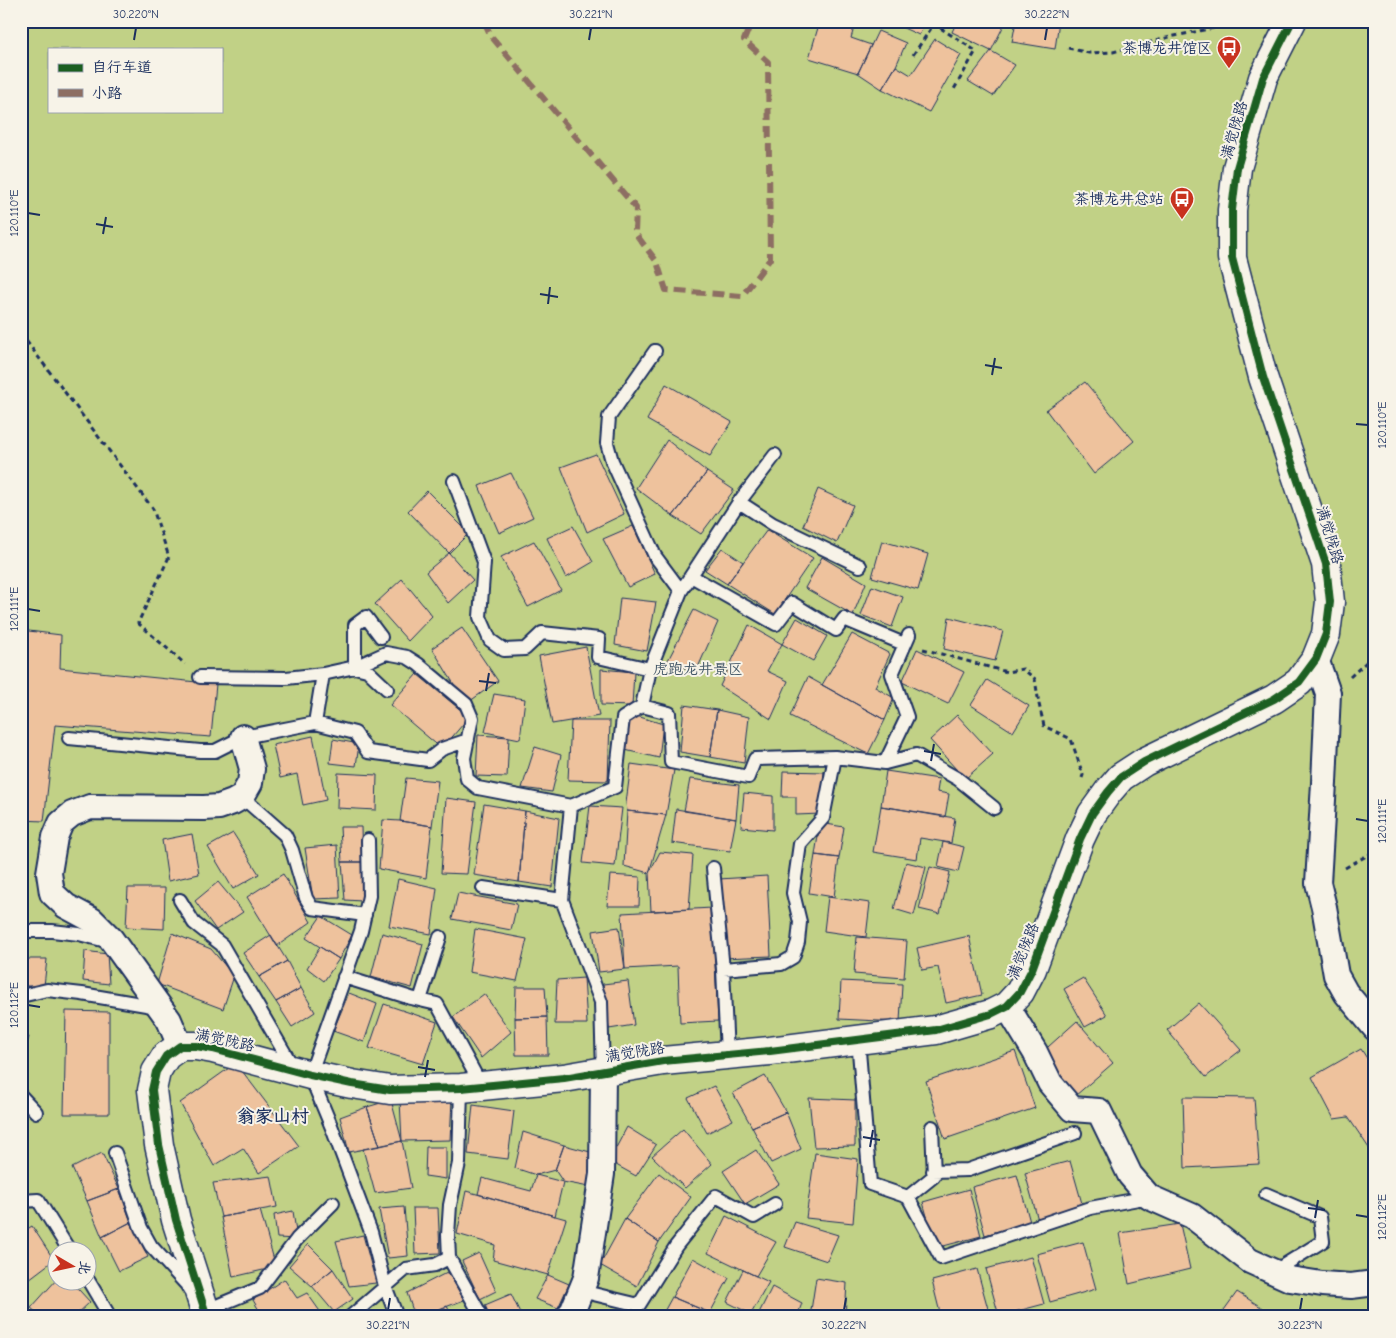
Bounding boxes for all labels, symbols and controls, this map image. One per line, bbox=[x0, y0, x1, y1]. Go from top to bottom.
text: 30.220°N bbox=[113, 7, 159, 21]
text: 30.221°N bbox=[569, 7, 613, 21]
text: 30.222°N bbox=[1025, 7, 1069, 21]
bus stop icon: 茶博龙井馆区 bbox=[1216, 35, 1242, 69]
place label: 茶博龙井馆区 bbox=[1122, 39, 1212, 57]
legend bbox=[48, 48, 222, 112]
text: 自行车道 bbox=[92, 58, 152, 76]
text: 小路 bbox=[92, 84, 122, 102]
street label: 满觉陇路 bbox=[1217, 99, 1251, 161]
bus stop icon: 茶博龙井总站 bbox=[1169, 186, 1195, 220]
text: 120.110°E bbox=[7, 189, 21, 237]
place label: 茶博龙井总站 bbox=[1074, 190, 1164, 208]
text: 120.110°E bbox=[1375, 401, 1389, 449]
street label: 满觉陇路 bbox=[1313, 504, 1347, 566]
text: 120.111°E bbox=[7, 587, 21, 631]
park label: 虎跑龙井景区 bbox=[653, 660, 743, 678]
text: 120.111°E bbox=[1375, 799, 1389, 843]
street label: 满觉陇路 bbox=[1003, 920, 1043, 982]
text: 120.112°E bbox=[7, 982, 21, 1028]
street label: 满觉陇路 bbox=[194, 1025, 256, 1055]
street label: 满觉陇路 bbox=[604, 1038, 666, 1066]
district label: 翁家山村 bbox=[237, 1106, 309, 1127]
text: 120.112°E bbox=[1375, 1194, 1389, 1240]
north arrow bbox=[48, 1240, 98, 1290]
text: 北 bbox=[75, 1260, 94, 1276]
text: 30.221°N bbox=[366, 1318, 410, 1332]
text: 30.222°N bbox=[822, 1318, 866, 1332]
text: 30.223°N bbox=[1278, 1318, 1322, 1332]

